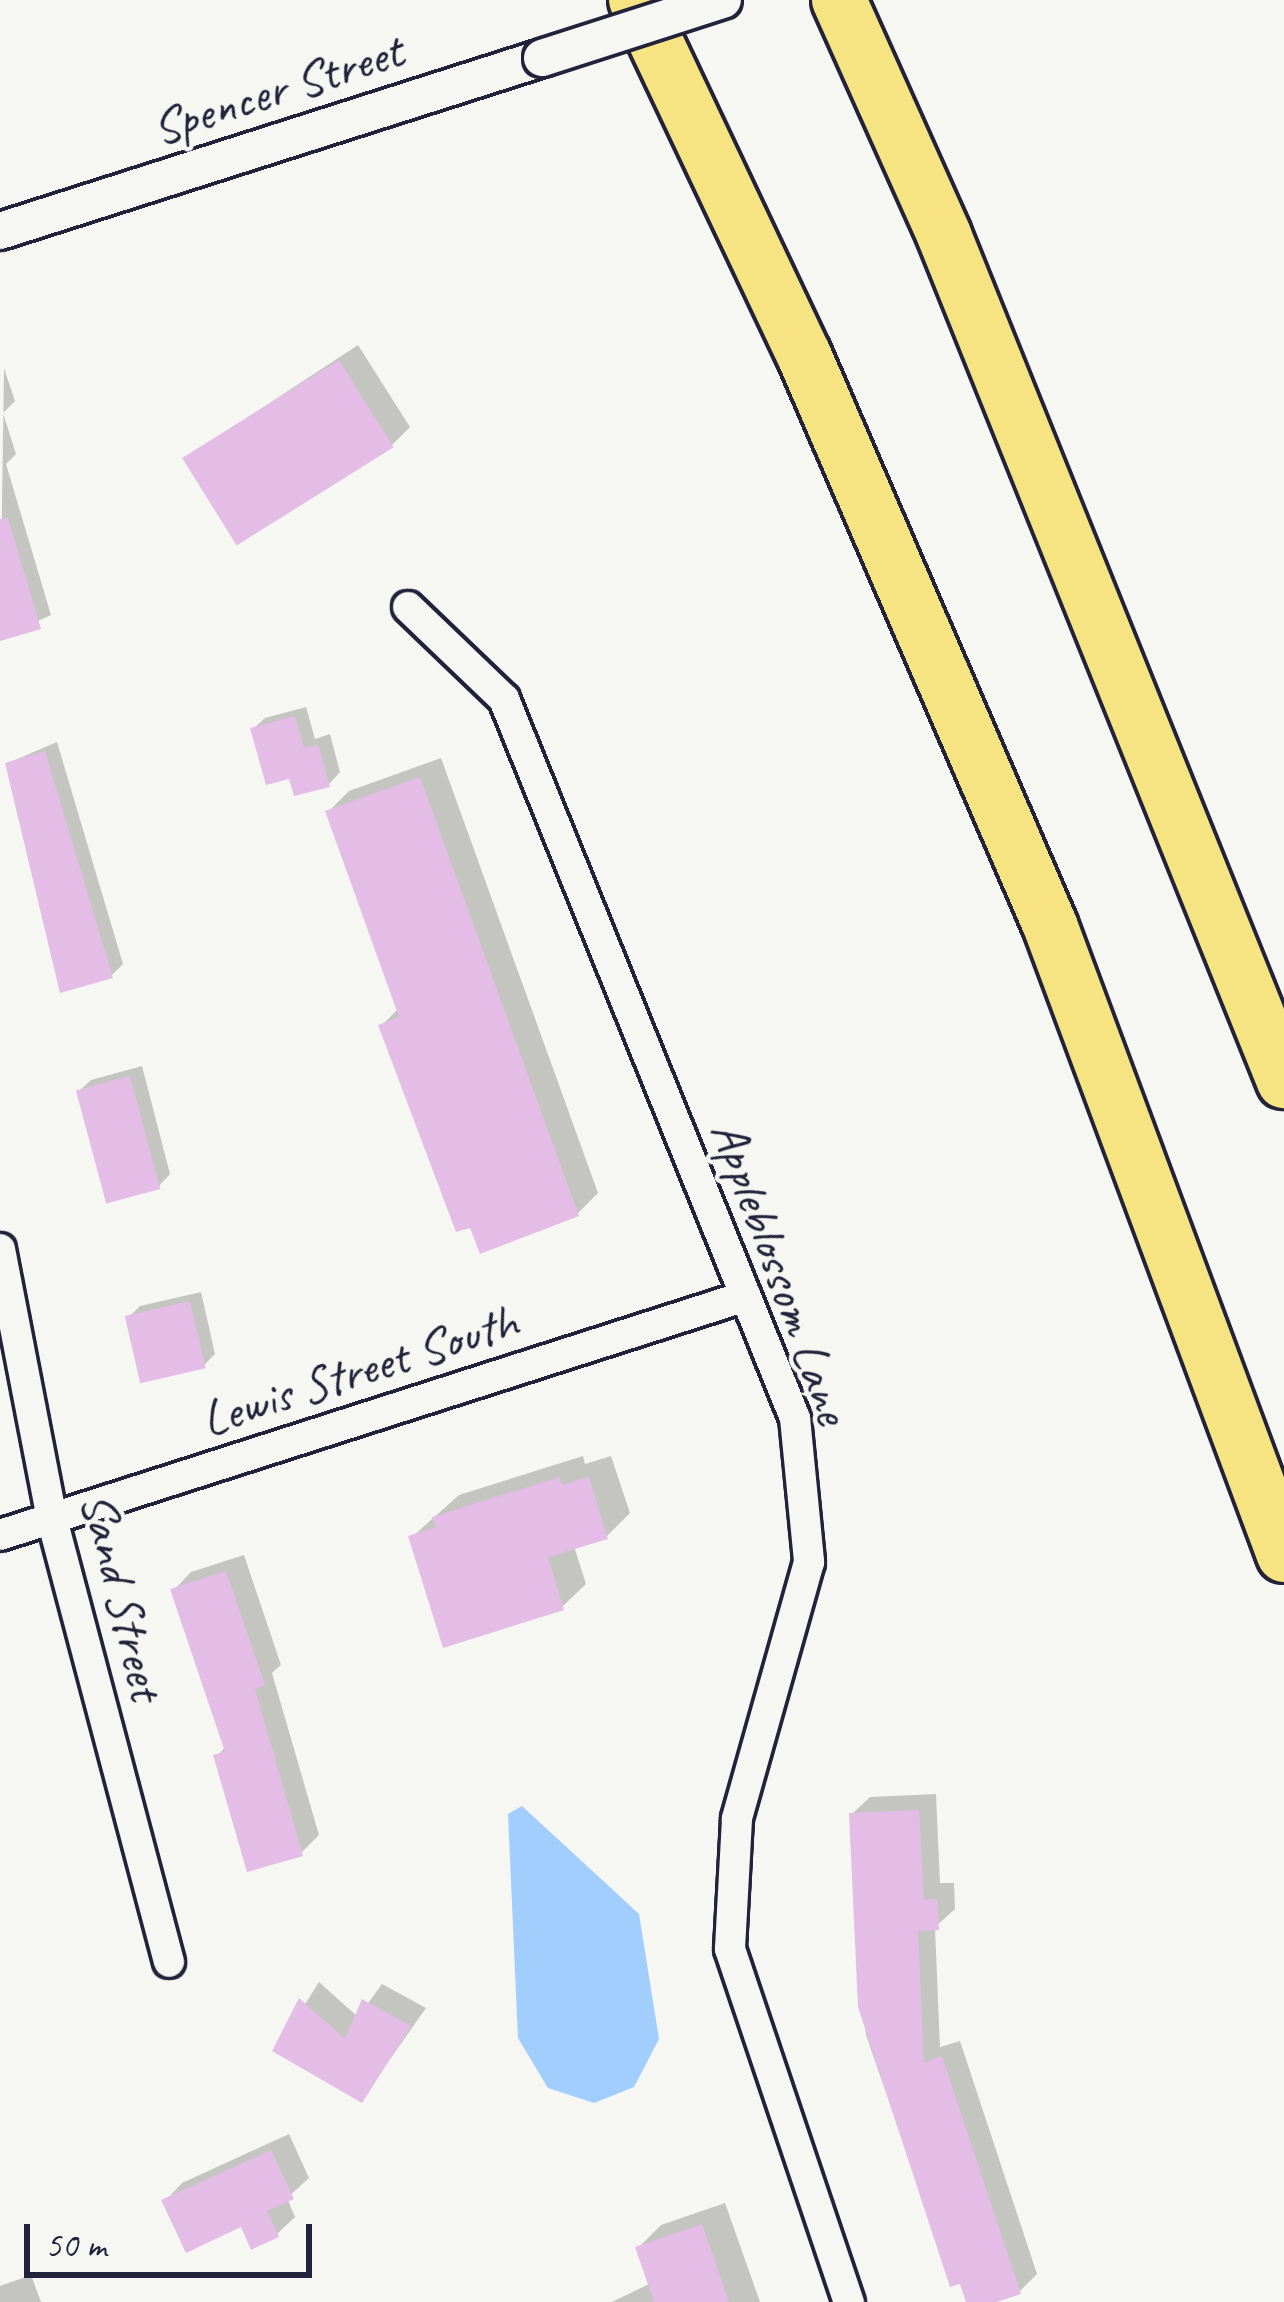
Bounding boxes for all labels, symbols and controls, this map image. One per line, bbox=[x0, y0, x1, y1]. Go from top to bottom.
street label: Spencer Street bbox=[143, 20, 411, 158]
street label: Appleblossom Lane bbox=[698, 1112, 864, 1432]
street label: Lewis Street South bbox=[193, 1290, 525, 1450]
street label: Sand Street bbox=[68, 1485, 178, 1707]
scale bar bbox=[30, 2200, 318, 2274]
text: 50 m bbox=[45, 2222, 106, 2268]

